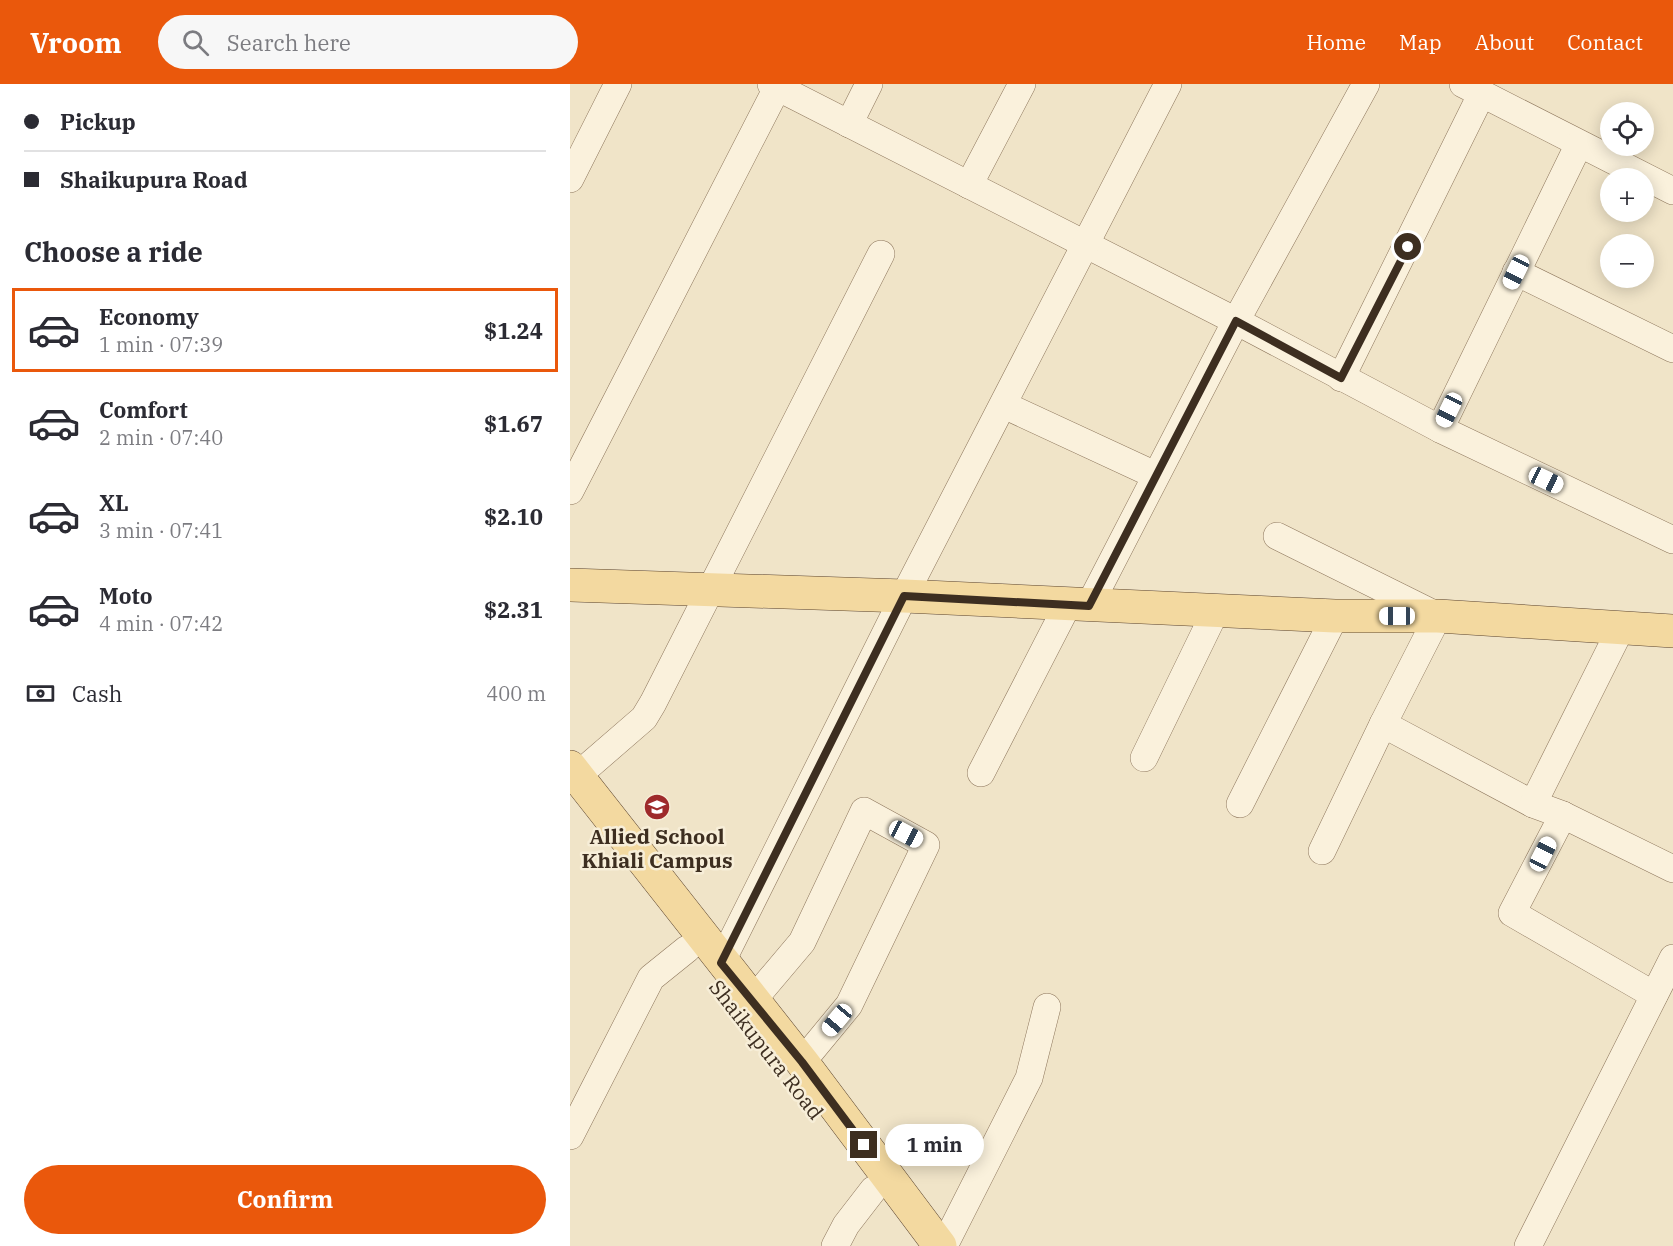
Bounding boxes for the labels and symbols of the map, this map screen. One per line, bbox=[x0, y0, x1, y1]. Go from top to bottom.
route start bbox=[1394, 233, 1421, 260]
car bbox=[1500, 252, 1532, 292]
car bbox=[1433, 390, 1465, 430]
car bbox=[1526, 464, 1566, 496]
car bbox=[1379, 607, 1415, 625]
school or university icon: Allied School Khiali Campus bbox=[642, 792, 672, 822]
car bbox=[886, 818, 926, 850]
place label: Allied School Khiali Campus bbox=[581, 822, 733, 874]
car bbox=[1527, 834, 1559, 874]
street label: Shaikupura Road bbox=[703, 974, 830, 1125]
car bbox=[819, 1000, 855, 1040]
callout: 1 min bbox=[885, 1124, 984, 1166]
route end bbox=[850, 1131, 877, 1158]

